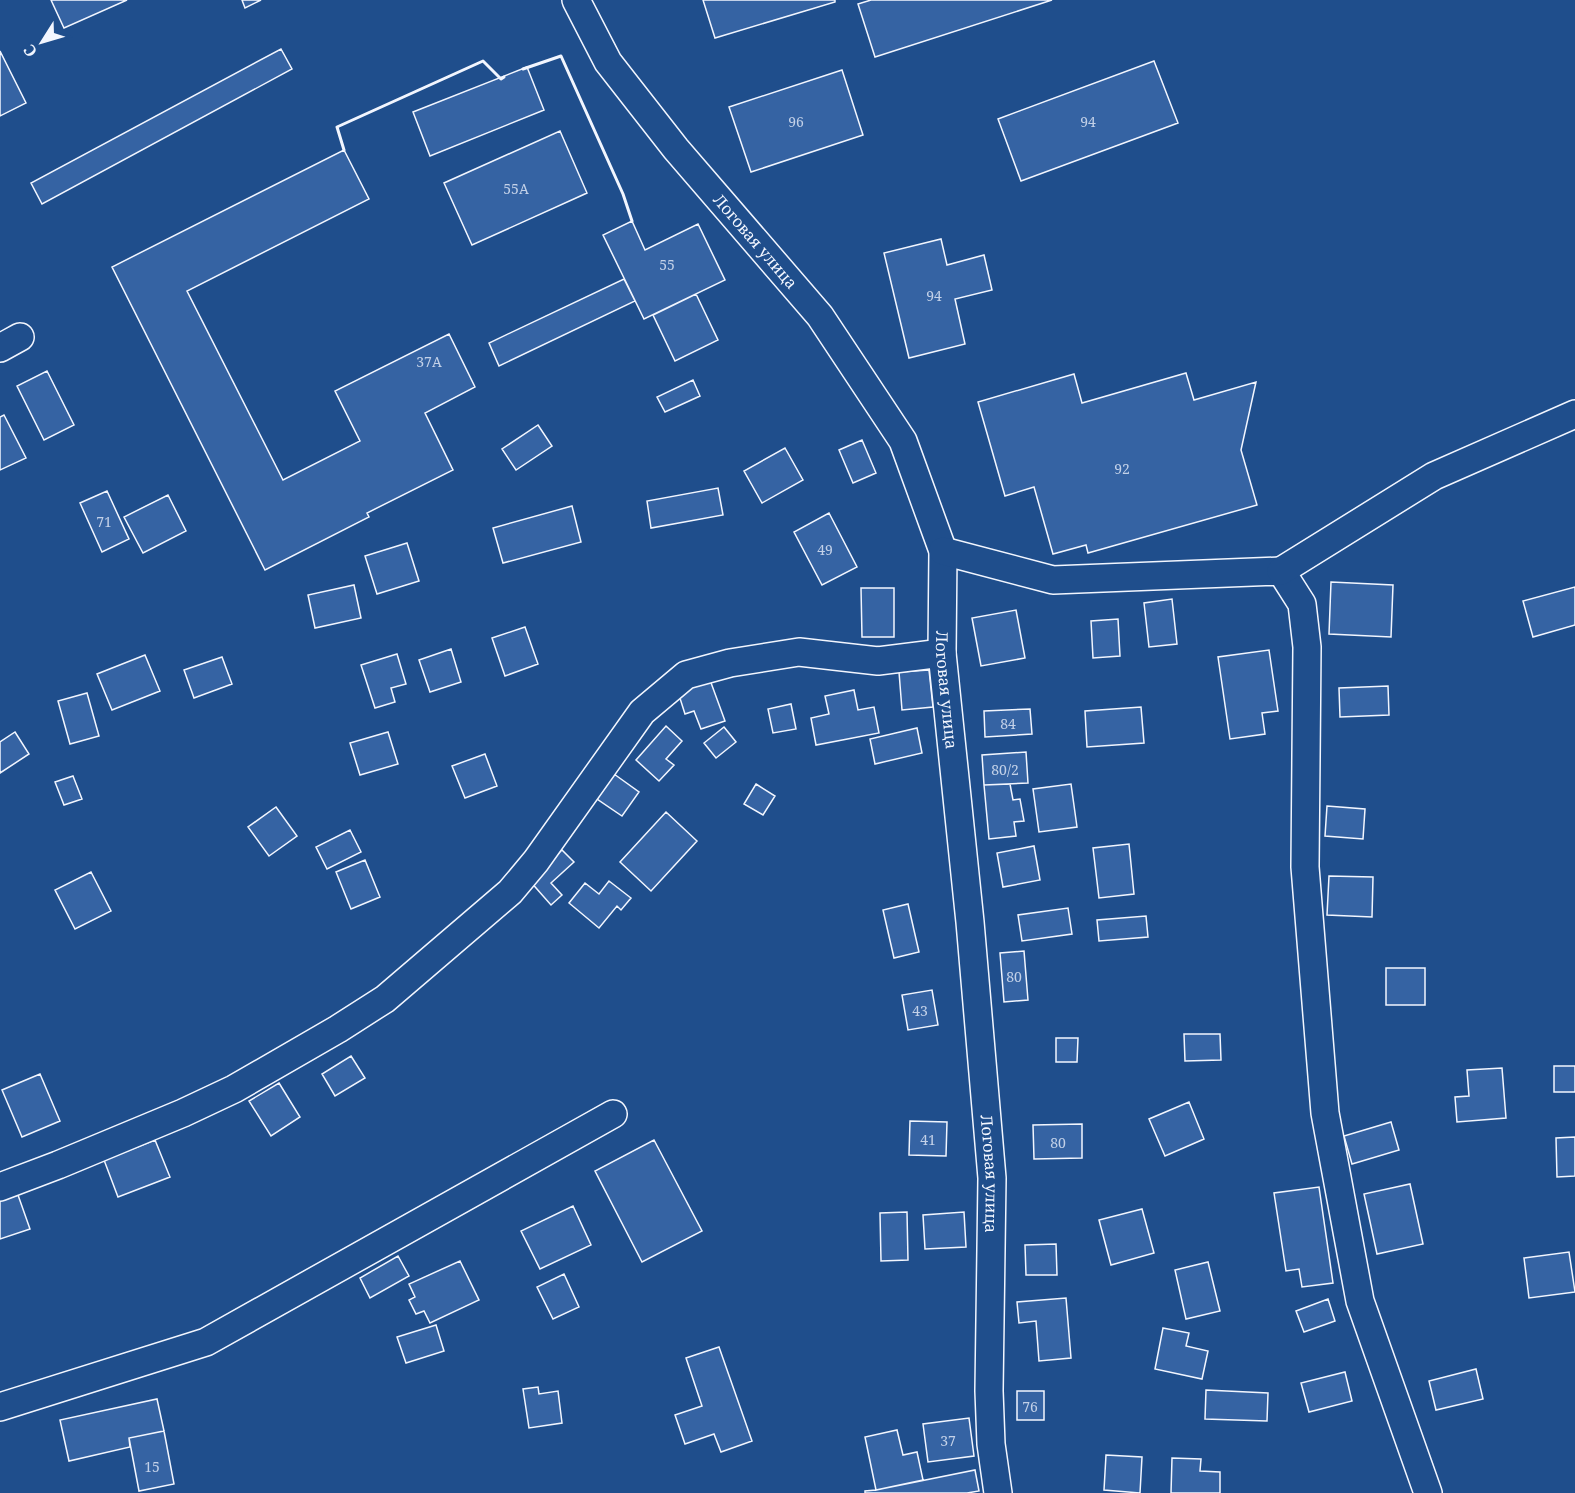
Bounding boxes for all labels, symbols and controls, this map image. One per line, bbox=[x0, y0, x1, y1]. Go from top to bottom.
north arrow bbox=[12, 12, 72, 72]
text: С bbox=[18, 40, 42, 62]
house number: 96 bbox=[788, 112, 804, 131]
house number: 94 bbox=[1080, 112, 1096, 131]
house number: 55А bbox=[503, 179, 529, 198]
street label: Логовая улица bbox=[709, 189, 803, 293]
house number: 55 bbox=[659, 255, 675, 274]
house number: 94 bbox=[926, 286, 942, 305]
house number: 37А bbox=[416, 352, 442, 371]
house number: 92 bbox=[1114, 459, 1130, 478]
house number: 71 bbox=[96, 512, 112, 531]
house number: 49 bbox=[817, 540, 833, 559]
street label: Логовая улица bbox=[931, 631, 963, 750]
house number: 84 bbox=[1000, 714, 1016, 733]
house number: 80/2 bbox=[991, 760, 1019, 779]
house number: 80 bbox=[1006, 967, 1022, 986]
house number: 43 bbox=[912, 1001, 928, 1020]
street label: Логовая улица bbox=[976, 1114, 1003, 1233]
house number: 41 bbox=[920, 1130, 936, 1149]
house number: 80 bbox=[1050, 1133, 1066, 1152]
house number: 76 bbox=[1022, 1397, 1038, 1416]
house number: 37 bbox=[940, 1431, 956, 1450]
house number: 15 bbox=[144, 1457, 160, 1476]

